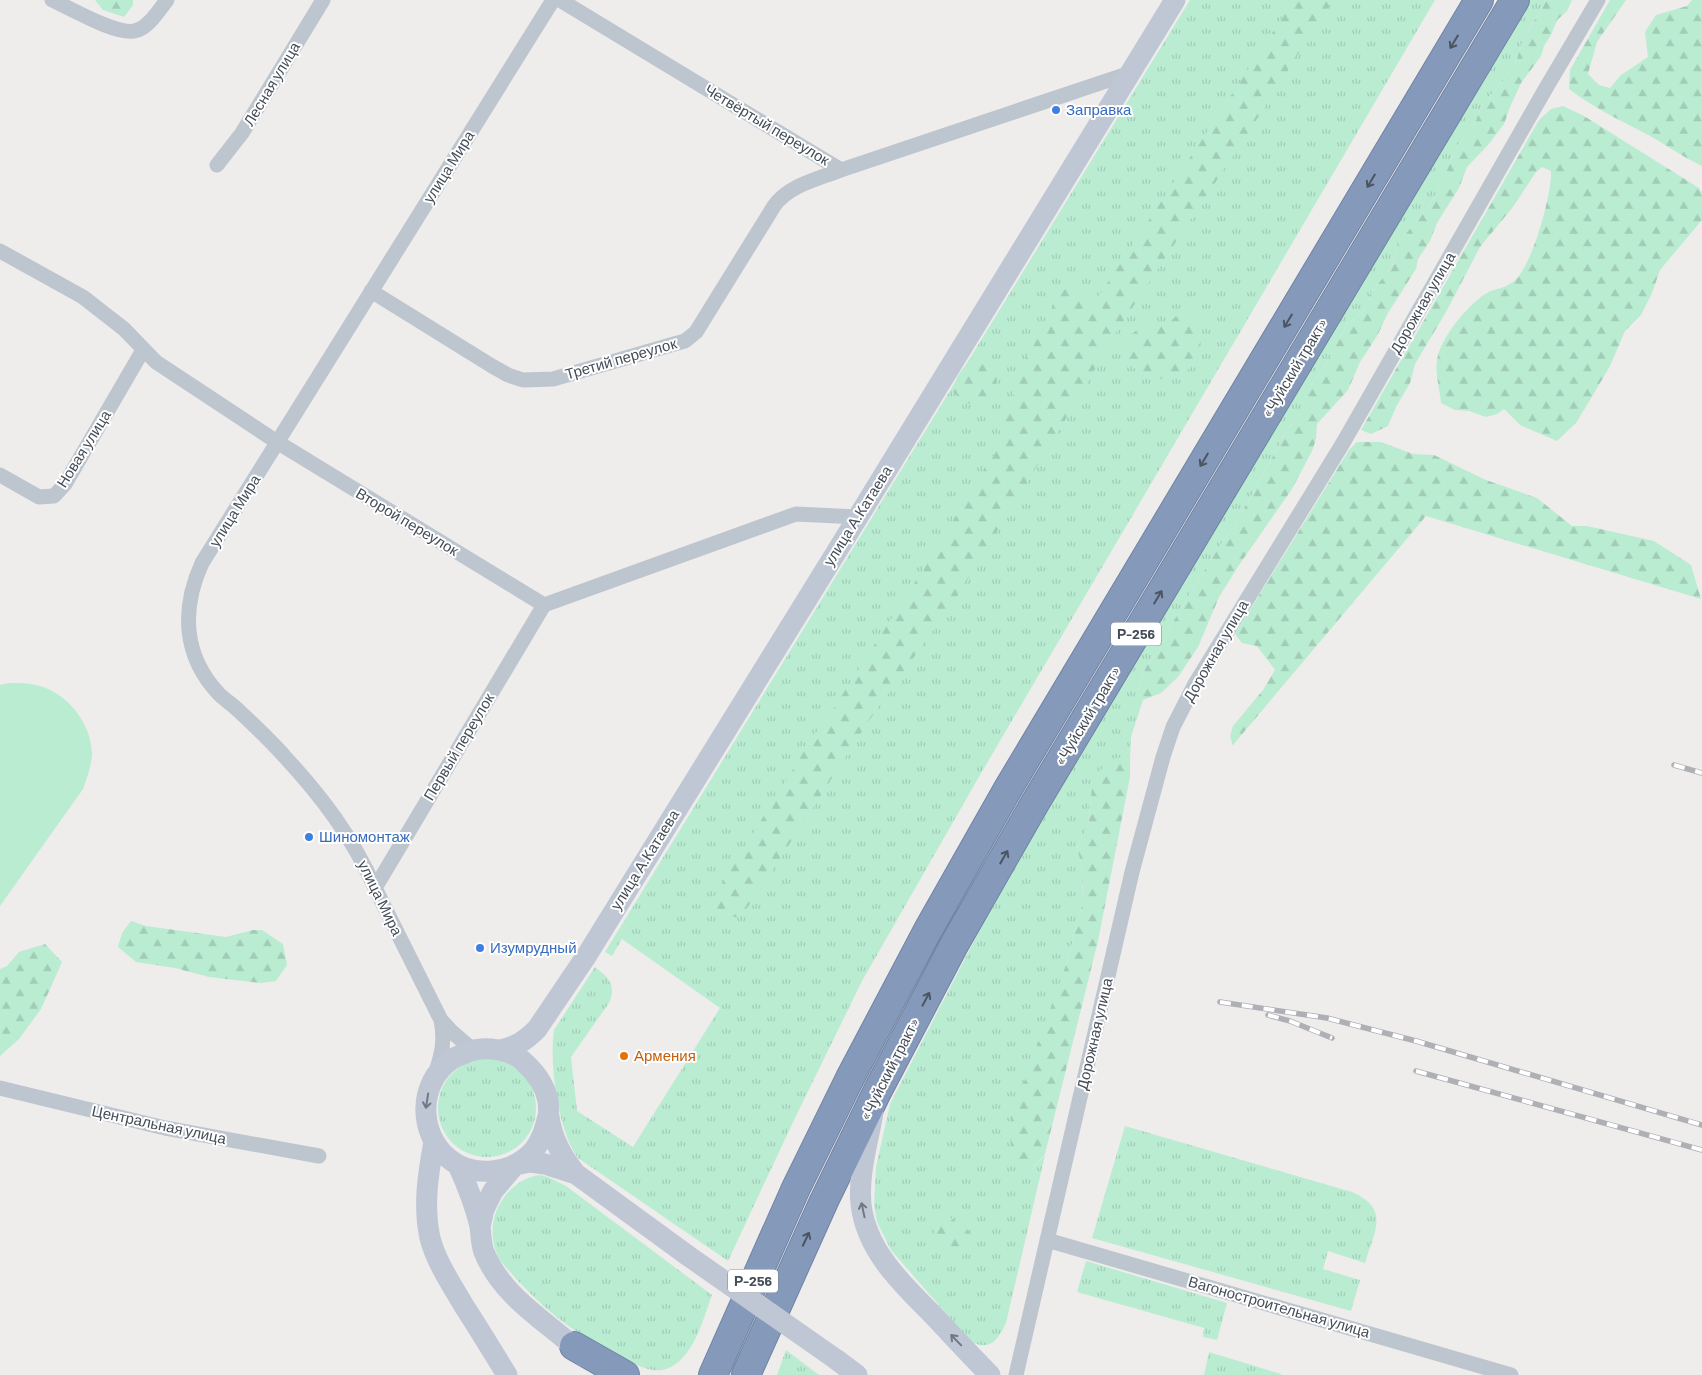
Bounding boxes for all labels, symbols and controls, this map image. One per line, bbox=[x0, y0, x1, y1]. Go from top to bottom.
one-way arrow bbox=[1449, 34, 1459, 48]
street label: Лесная улица bbox=[239, 38, 304, 129]
street label: Четвёртый переулок bbox=[702, 80, 833, 169]
place label: Заправка bbox=[1066, 100, 1132, 118]
marker: Заправка bbox=[1050, 104, 1062, 116]
street label: улица Мира bbox=[419, 126, 478, 206]
one-way arrow bbox=[1365, 174, 1375, 188]
street label: Дорожная улица bbox=[1386, 248, 1459, 356]
one-way arrow bbox=[1282, 313, 1292, 327]
street label: «Чуйский тракт» bbox=[1257, 314, 1331, 421]
street label: Третий переулок bbox=[563, 333, 679, 383]
street label: Новая улица bbox=[52, 406, 114, 490]
one-way arrow bbox=[1199, 453, 1209, 467]
street label: улица А.Катаева bbox=[819, 462, 896, 569]
street label: улица Мира bbox=[205, 470, 264, 550]
street label: Второй переулок bbox=[353, 483, 462, 559]
one-way arrow bbox=[1154, 590, 1164, 604]
street label: Дорожная улица bbox=[1179, 596, 1252, 704]
road number: Р-256 bbox=[1111, 622, 1161, 646]
street label: «Чуйский тракт» bbox=[1050, 662, 1124, 769]
street label: Первый переулок bbox=[419, 689, 497, 803]
street label: улица А.Катаева bbox=[606, 806, 683, 913]
place label: Шиномонтаж bbox=[319, 827, 410, 845]
marker: Шиномонтаж bbox=[303, 831, 315, 843]
one-way arrow bbox=[1000, 851, 1010, 865]
street label: улица Мира bbox=[355, 857, 407, 939]
place label: Изумрудный bbox=[490, 938, 577, 956]
marker: Изумрудный bbox=[474, 942, 486, 954]
street label: Дорожная улица bbox=[1072, 975, 1116, 1091]
one-way arrow bbox=[921, 992, 931, 1007]
street label: «Чуйский тракт» bbox=[855, 1014, 923, 1123]
place label: Армения bbox=[634, 1046, 696, 1064]
marker: Армения bbox=[618, 1050, 630, 1062]
one-way arrow bbox=[422, 1092, 432, 1108]
street label: Центральная улица bbox=[90, 1101, 229, 1147]
one-way arrow bbox=[857, 1203, 867, 1219]
one-way arrow bbox=[802, 1232, 812, 1247]
road number: Р-256 bbox=[728, 1270, 778, 1292]
street label: Вагоностроительная улица bbox=[1186, 1271, 1373, 1341]
one-way arrow bbox=[950, 1333, 962, 1346]

